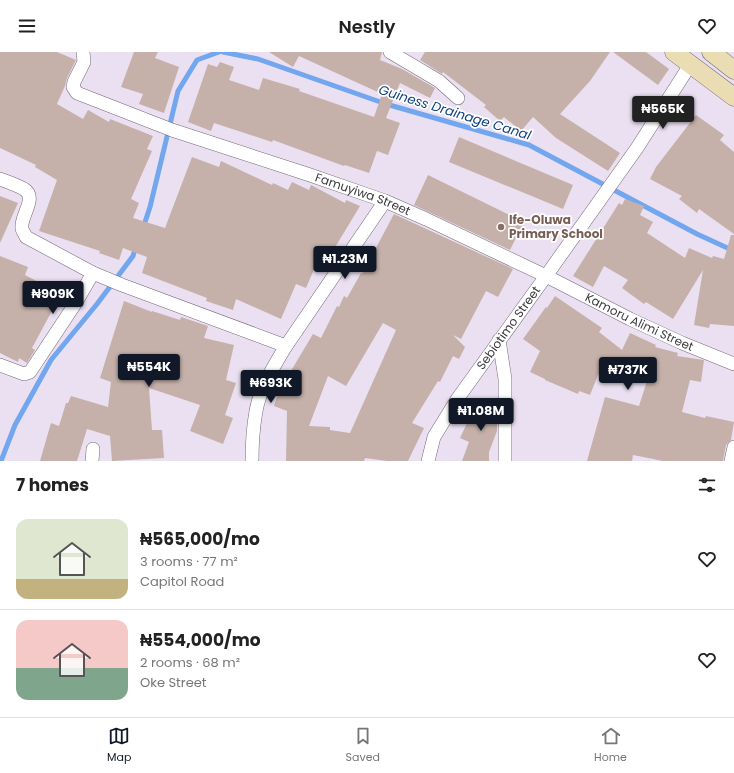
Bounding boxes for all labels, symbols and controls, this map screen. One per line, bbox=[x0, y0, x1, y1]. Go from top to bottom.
text: Nestly bbox=[338, 14, 396, 39]
icon: menu bbox=[16, 15, 38, 37]
icon: heart bbox=[696, 15, 718, 37]
water label: Guiness Drainage Canal bbox=[376, 80, 534, 145]
pin: ₦565K bbox=[635, 96, 691, 130]
text: ₦565K bbox=[641, 99, 685, 118]
street label: Famuyiwa Street bbox=[313, 168, 413, 219]
place label: Ife-Oluwa Primary School bbox=[509, 211, 603, 242]
marker: Ife-Oluwa Primary School bbox=[496, 222, 506, 232]
pin: ₦1.23M bbox=[312, 246, 378, 280]
text: ₦1.23M bbox=[322, 249, 368, 268]
pin: ₦909K bbox=[25, 281, 81, 315]
street label: Sebiotimo Street bbox=[472, 282, 544, 373]
text: ₦909K bbox=[32, 284, 74, 303]
street label: Kamoru Alimi Street bbox=[582, 288, 696, 355]
pin: ₦554K bbox=[121, 354, 177, 388]
text: ₦554K bbox=[127, 357, 171, 376]
pin: ₦737K bbox=[600, 357, 656, 391]
text: ₦737K bbox=[608, 360, 648, 379]
pin: ₦693K bbox=[243, 370, 299, 404]
text: ₦693K bbox=[250, 373, 292, 392]
pin: ₦1.08M bbox=[448, 398, 514, 432]
text: ₦1.08M bbox=[458, 401, 504, 420]
text: 7 homes bbox=[16, 473, 89, 497]
icon: filters bbox=[696, 474, 718, 496]
text: ₦565,000/mo bbox=[140, 527, 260, 551]
icon: home bbox=[48, 535, 96, 583]
icon: heart bbox=[696, 548, 718, 570]
text: 3 rooms · 77 m² bbox=[140, 552, 238, 571]
text: Capitol Road bbox=[140, 572, 224, 591]
text: ₦554,000/mo bbox=[140, 628, 261, 652]
icon: home bbox=[48, 636, 96, 684]
icon: heart bbox=[696, 649, 718, 671]
text: 2 rooms · 68 m² bbox=[140, 653, 240, 672]
text: Oke Street bbox=[140, 673, 207, 692]
tab: Map bbox=[107, 725, 131, 766]
tab: Saved bbox=[346, 725, 380, 766]
tab: Home bbox=[594, 725, 627, 766]

